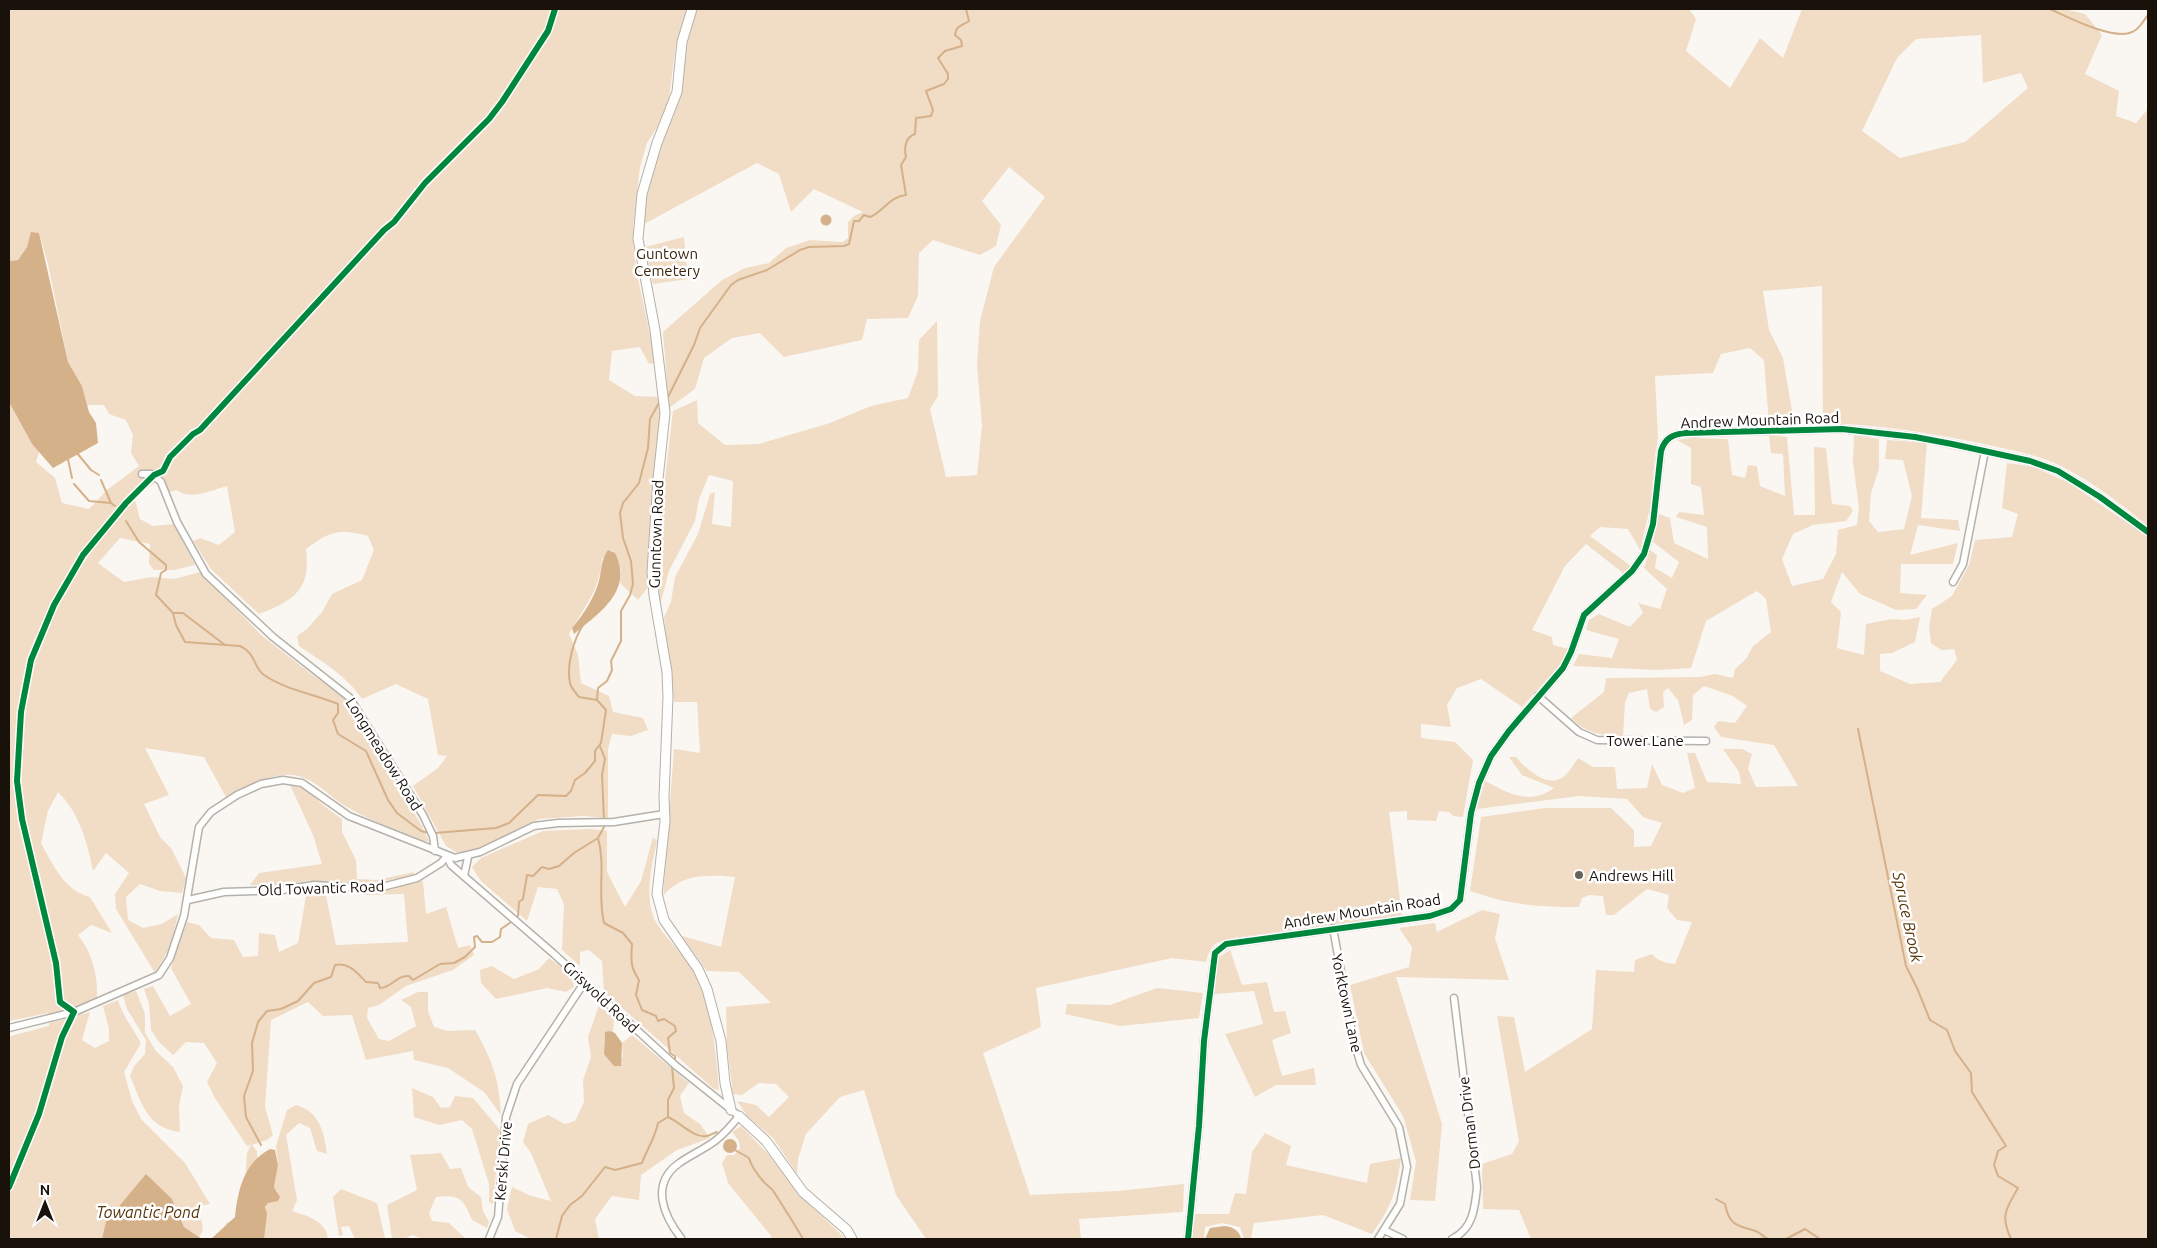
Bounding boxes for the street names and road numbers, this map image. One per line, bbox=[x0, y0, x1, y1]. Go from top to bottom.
street label: Andrew Mountain Road bbox=[1680, 409, 1840, 431]
street label: Gunntown Road bbox=[646, 479, 666, 589]
street label: Longmeadow Road bbox=[342, 694, 426, 814]
street label: Tower Lane bbox=[1606, 732, 1684, 749]
street label: Old Towantic Road bbox=[257, 877, 385, 899]
street label: Andrew Mountain Road bbox=[1282, 890, 1442, 932]
street label: Yorktown Lane bbox=[1328, 952, 1366, 1054]
street label: Griswold Road bbox=[560, 958, 642, 1036]
street label: Dorman Drive bbox=[1455, 1076, 1483, 1170]
street label: Kerski Drive bbox=[491, 1121, 515, 1201]

